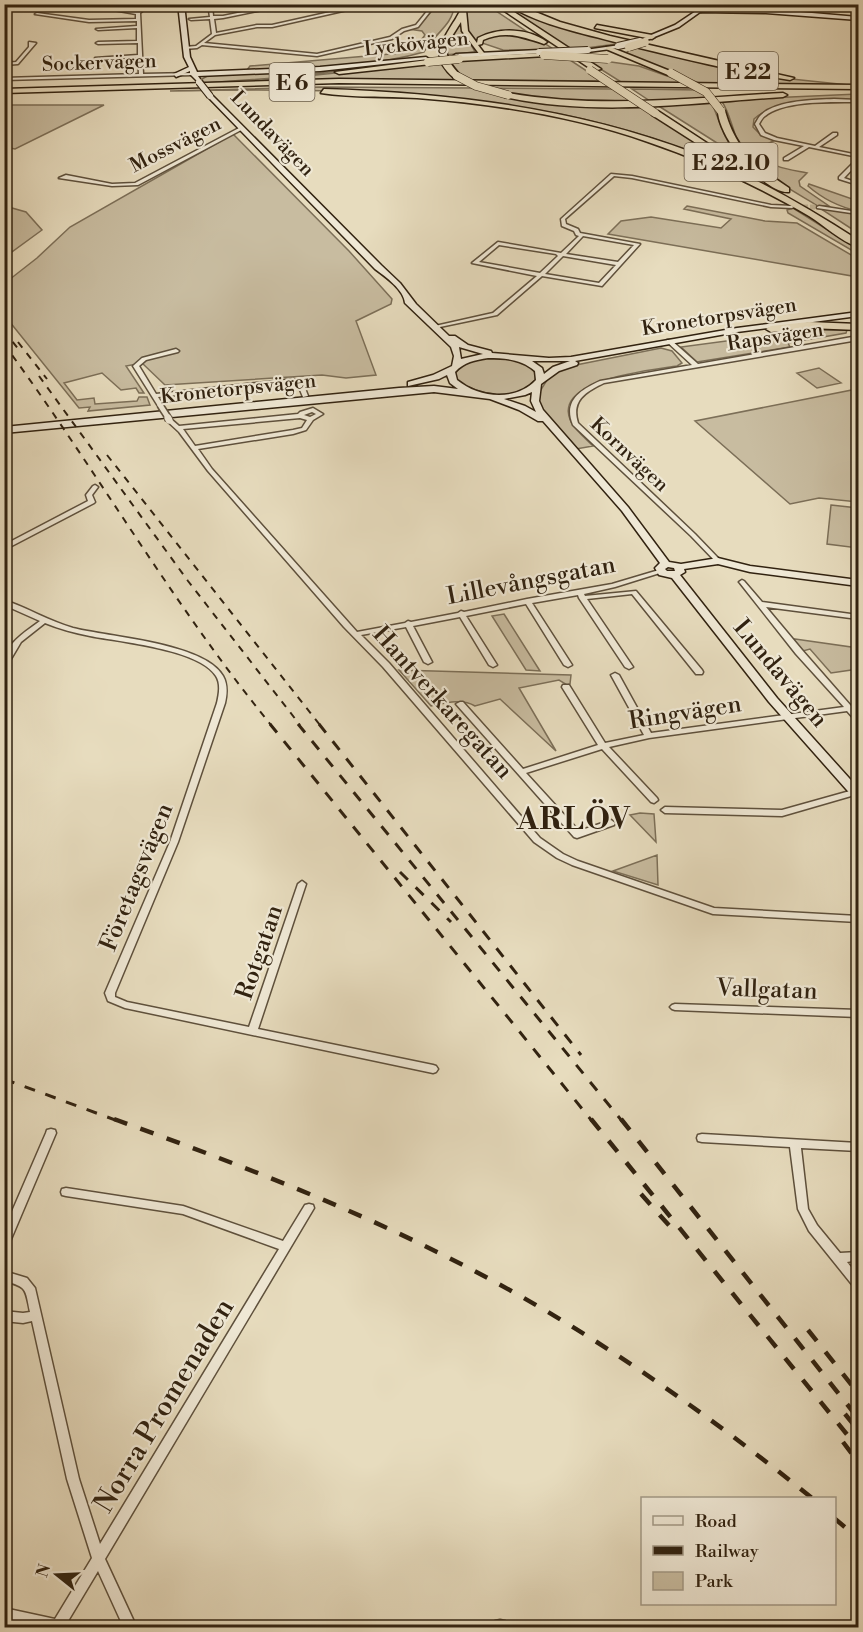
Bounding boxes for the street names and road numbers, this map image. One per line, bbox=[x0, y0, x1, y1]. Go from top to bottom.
street label: Lyckövägen bbox=[362, 27, 470, 62]
street label: Sockervägen bbox=[41, 49, 157, 78]
road number: E 22 bbox=[718, 52, 778, 90]
road number: E 6 bbox=[270, 63, 314, 101]
street label: Lundavägen bbox=[225, 86, 319, 182]
street label: Mossvägen bbox=[126, 112, 226, 179]
road number: E 22.10 bbox=[684, 143, 777, 181]
street label: Kronetorpsvägen bbox=[640, 293, 798, 342]
street label: Rapsvägen bbox=[725, 318, 825, 357]
street label: Kronetorpsvägen bbox=[159, 369, 317, 410]
street label: Kornvägen bbox=[584, 412, 674, 498]
street label: Lillevångsgatan bbox=[444, 550, 618, 612]
street label: Lundavägen bbox=[726, 613, 834, 734]
street label: Hantverkaregatan bbox=[366, 620, 519, 785]
street label: Ringvägen bbox=[627, 689, 744, 737]
street label: Företagsvägen bbox=[94, 799, 180, 956]
street label: Rotgatan bbox=[230, 901, 290, 1004]
street label: Vallgatan bbox=[715, 973, 818, 1007]
street label: Norra Promenaden bbox=[87, 1292, 242, 1519]

